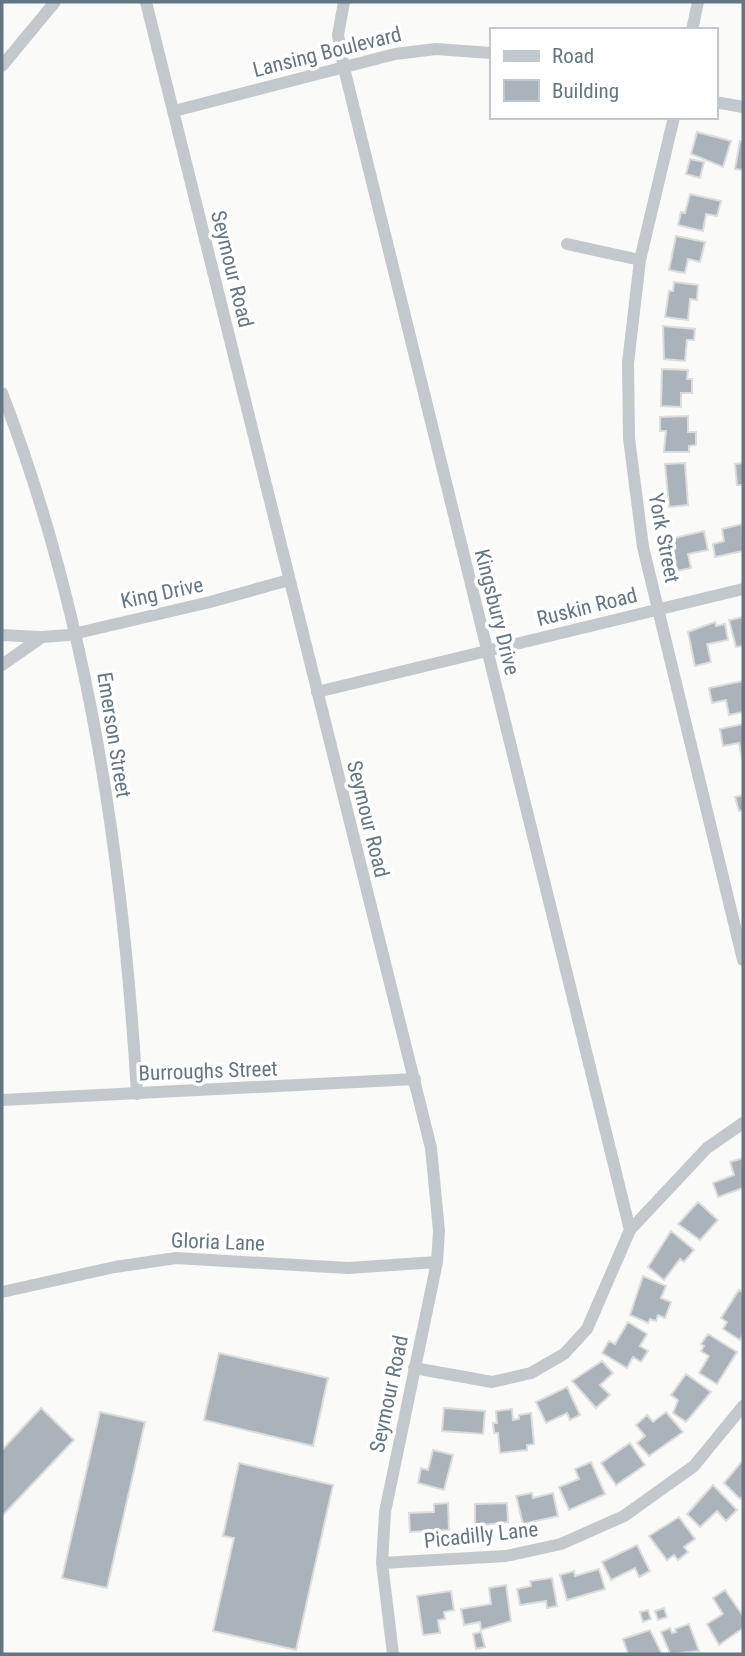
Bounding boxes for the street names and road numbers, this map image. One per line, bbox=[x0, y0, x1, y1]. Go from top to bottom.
street label: Lansing Boulevard bbox=[250, 22, 404, 82]
street label: Seymour Road bbox=[206, 208, 258, 330]
street label: York Street bbox=[644, 491, 684, 585]
street label: Kingsbury Drive bbox=[470, 547, 524, 678]
street label: King Drive bbox=[119, 573, 205, 613]
street label: Ruskin Road bbox=[534, 583, 640, 631]
street label: Emerson Street bbox=[92, 670, 136, 800]
street label: Seymour Road bbox=[342, 758, 394, 880]
street label: Burroughs Street bbox=[138, 1057, 278, 1085]
street label: Gloria Lane bbox=[171, 1228, 266, 1256]
street label: Seymour Road bbox=[365, 1333, 413, 1455]
street label: Picadilly Lane bbox=[423, 1517, 539, 1553]

